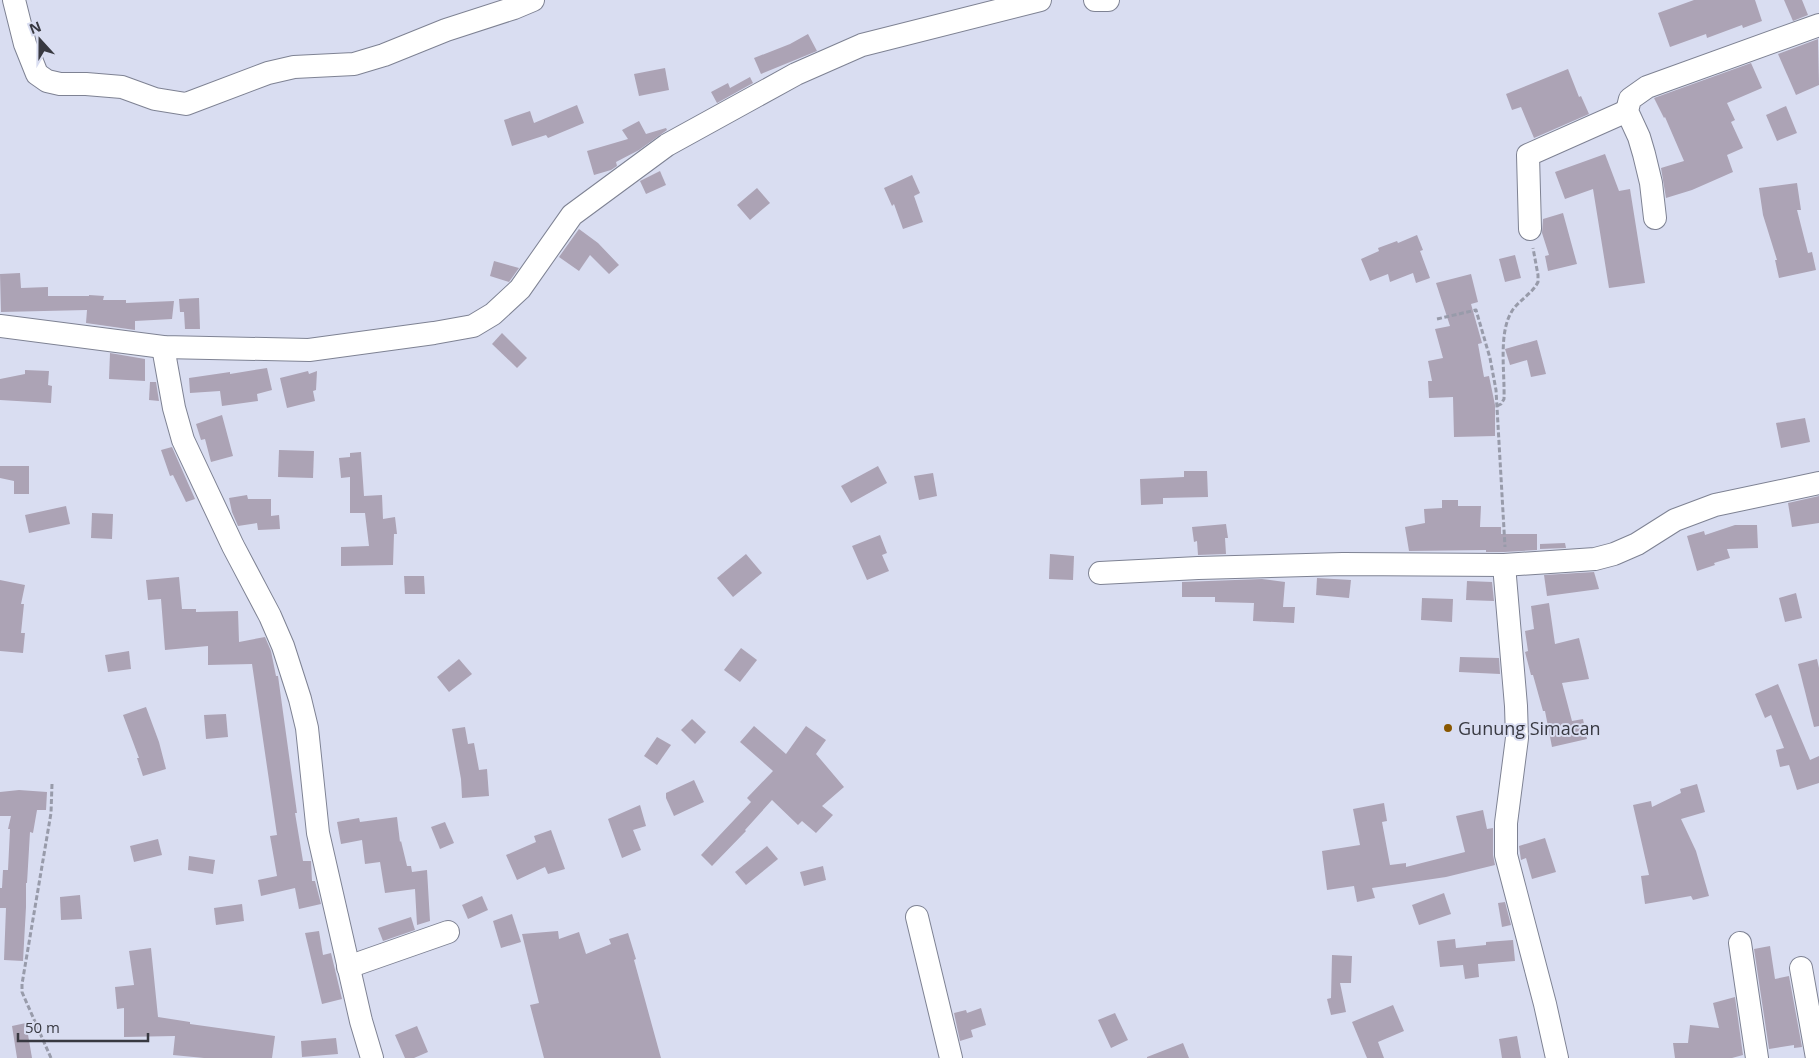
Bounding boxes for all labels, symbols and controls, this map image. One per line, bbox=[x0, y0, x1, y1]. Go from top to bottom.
north arrow bbox=[15, 15, 65, 65]
text: N bbox=[26, 16, 44, 38]
place label: Gunung Simacan bbox=[1458, 716, 1600, 740]
marker: Gunung Simacan bbox=[1442, 722, 1454, 734]
scale bar bbox=[18, 1010, 148, 1042]
text: 50 m bbox=[25, 1017, 60, 1037]

